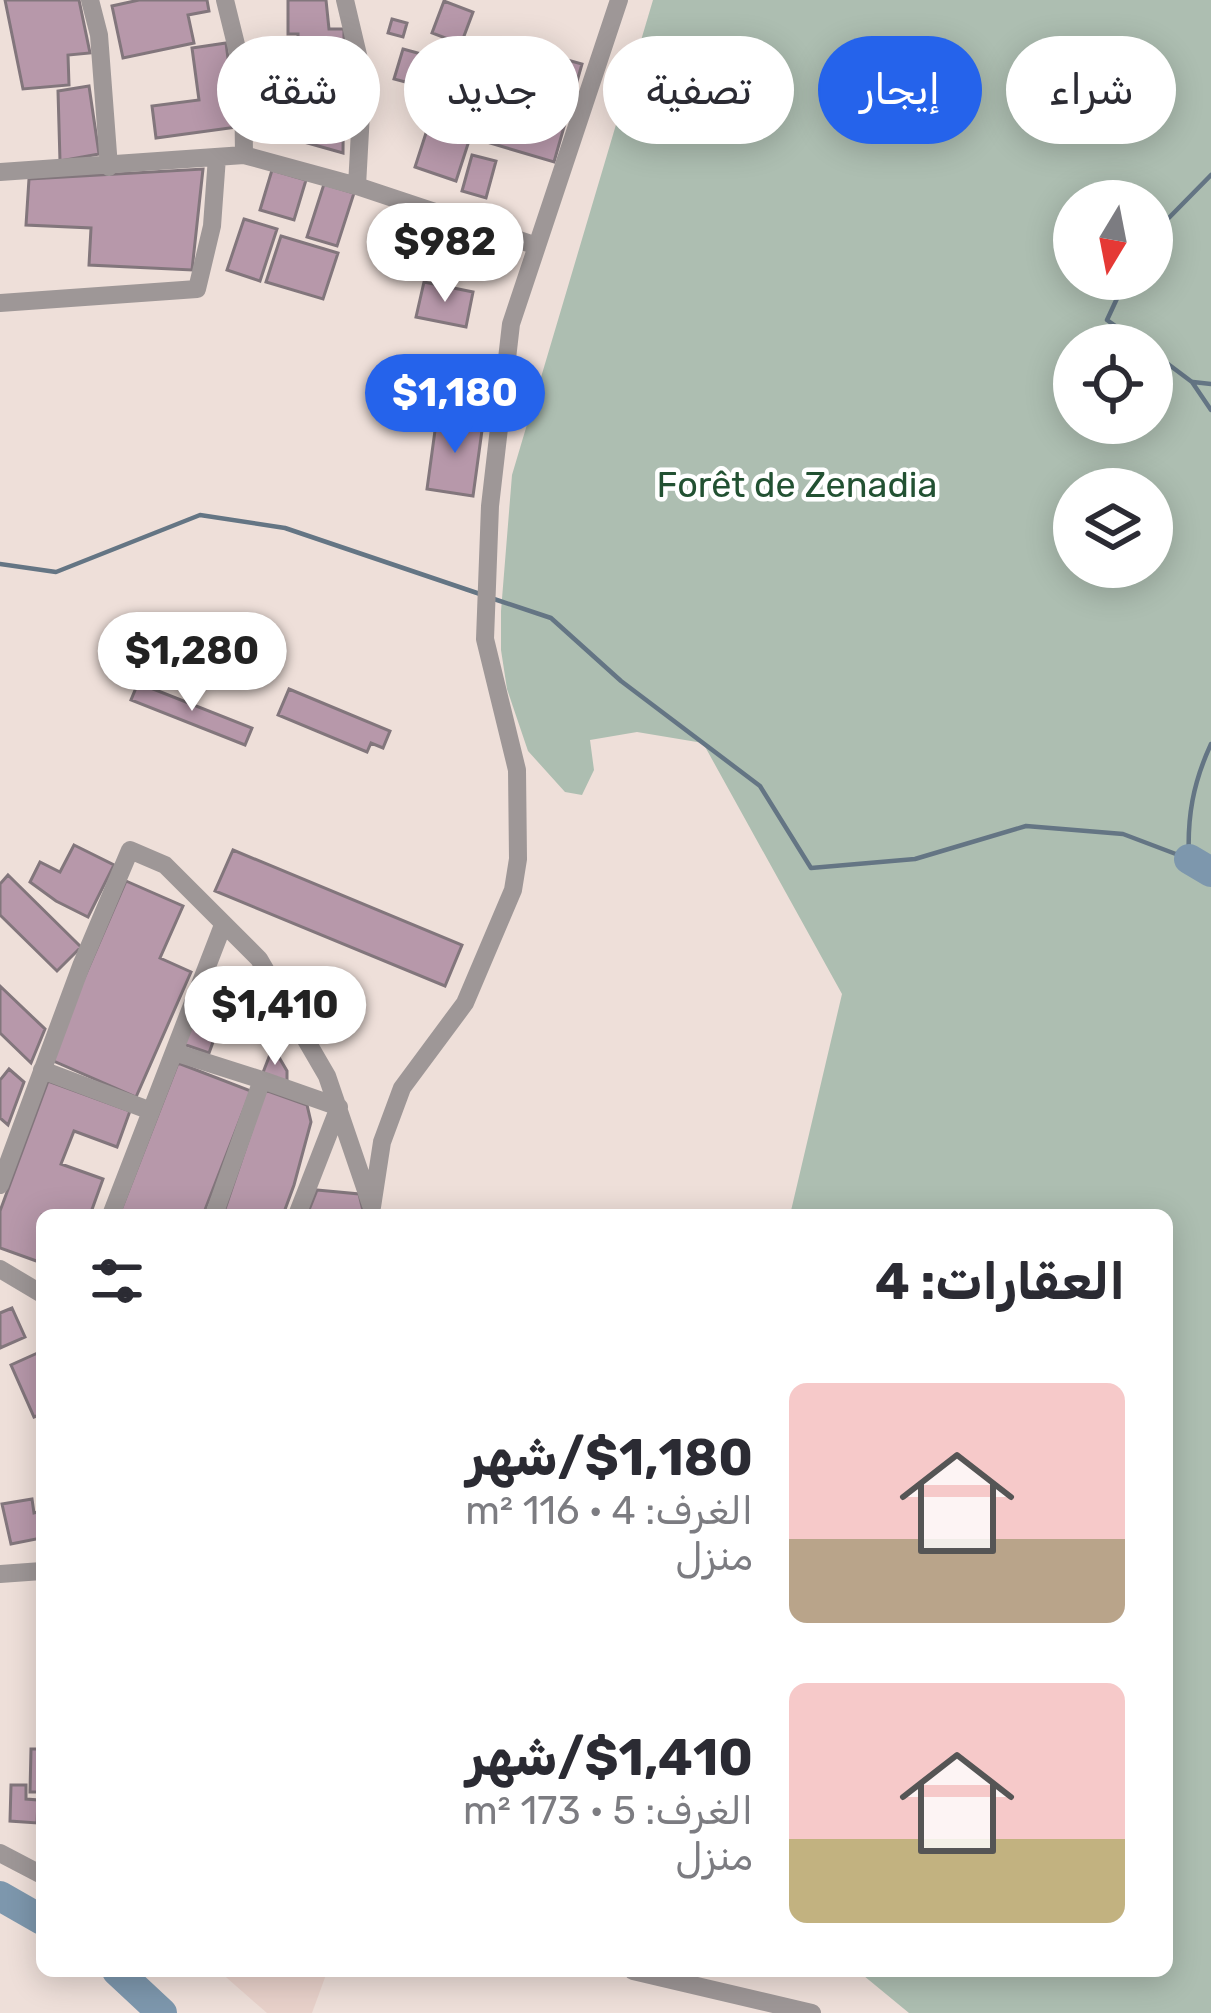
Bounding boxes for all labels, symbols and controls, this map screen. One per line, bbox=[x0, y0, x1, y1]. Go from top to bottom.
chip: شقة bbox=[217, 36, 380, 144]
chip: جديد bbox=[404, 36, 579, 144]
chip: تصفية bbox=[603, 36, 794, 144]
chip: إيجار bbox=[818, 36, 982, 144]
chip: شراء bbox=[1006, 36, 1176, 144]
north arrow bbox=[1053, 180, 1173, 300]
map controls bbox=[1053, 180, 1173, 588]
pin: $982 bbox=[374, 203, 516, 305]
text: $982 bbox=[394, 219, 496, 265]
button: locate bbox=[1053, 324, 1173, 444]
pin: $1,180 bbox=[357, 354, 553, 456]
text: $1,180 bbox=[392, 370, 518, 416]
park label: Forêt de Zenadia bbox=[657, 463, 937, 506]
button: layers bbox=[1053, 468, 1173, 588]
pin: $1,280 bbox=[94, 612, 290, 714]
text: $1,280 bbox=[125, 628, 259, 674]
pin: $1,410 bbox=[177, 966, 373, 1068]
text: $1,410 bbox=[211, 982, 339, 1028]
icon: filters bbox=[84, 1248, 150, 1314]
text: العقارات: 4 bbox=[875, 1251, 1125, 1312]
text: $1,180/شهر bbox=[466, 1427, 753, 1488]
icon: home bbox=[885, 1431, 1029, 1575]
text: الغرف: 4 · 116 m² bbox=[465, 1488, 753, 1534]
text: منزل bbox=[675, 1534, 753, 1580]
text: $1,410/شهر bbox=[466, 1727, 753, 1788]
icon: home bbox=[885, 1731, 1029, 1875]
text: الغرف: 5 · 173 m² bbox=[463, 1788, 753, 1834]
text: منزل bbox=[675, 1834, 753, 1880]

